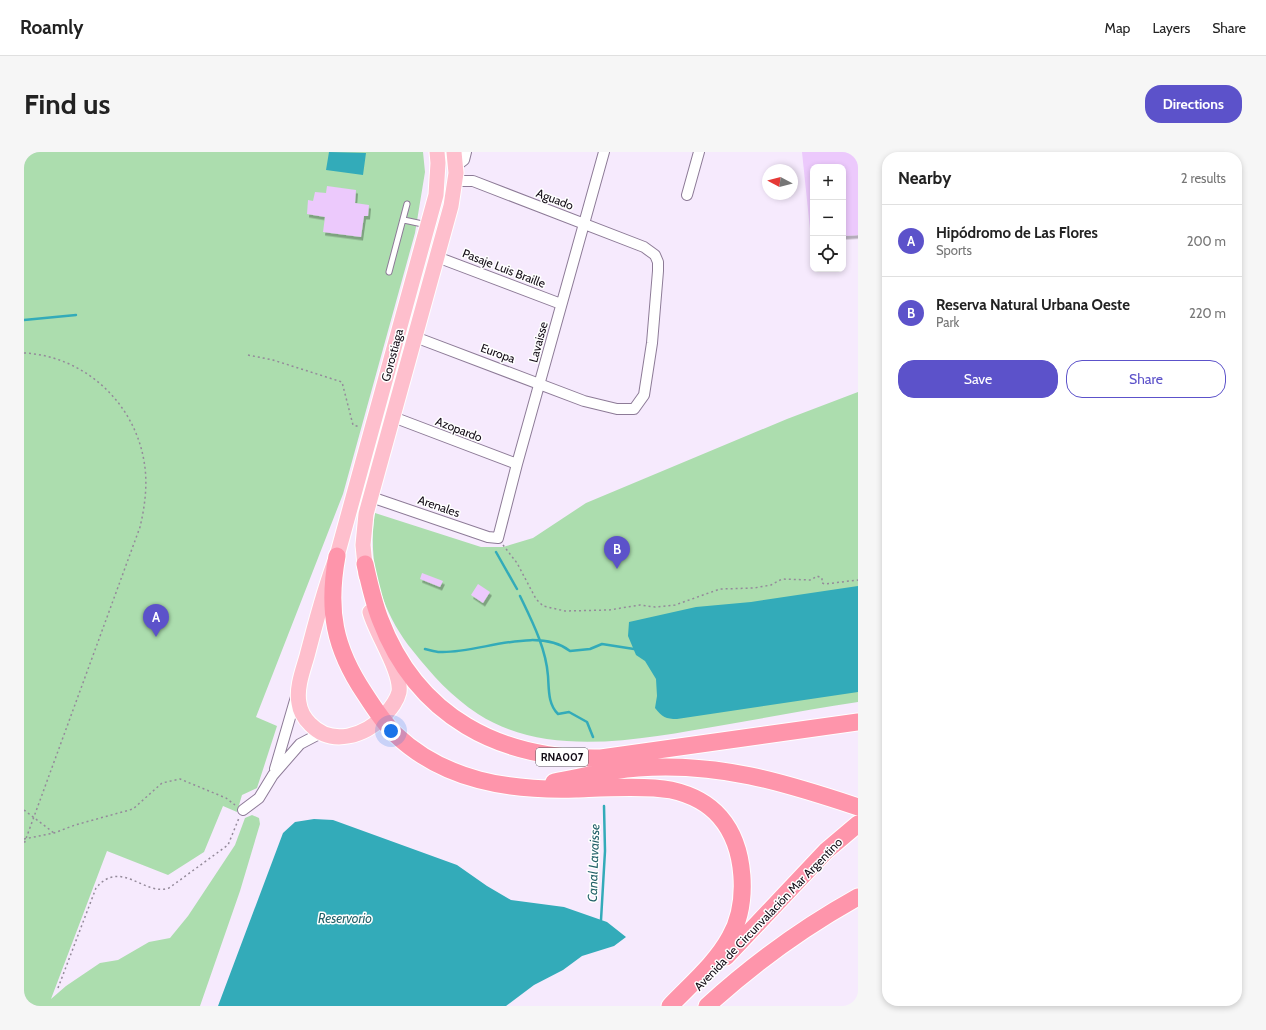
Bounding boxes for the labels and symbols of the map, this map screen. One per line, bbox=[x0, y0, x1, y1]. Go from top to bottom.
north arrow bbox=[762, 164, 798, 200]
street label: Aguado bbox=[534, 185, 576, 213]
street label: Pasaje Luis Braille bbox=[460, 245, 548, 291]
street label: Lavaisse bbox=[525, 320, 551, 364]
street label: Gorostiaga bbox=[378, 327, 406, 383]
street label: Europa bbox=[479, 340, 517, 366]
street label: Azopardo bbox=[434, 413, 485, 445]
street label: Arenales bbox=[416, 492, 462, 520]
pin: B bbox=[604, 536, 630, 569]
pin: A bbox=[143, 604, 169, 637]
your location bbox=[381, 721, 401, 741]
road number: RNA007 bbox=[536, 748, 588, 766]
water label: Canal Lavaisse bbox=[584, 824, 602, 902]
street label: Avenida de Circunvalación Mar Argentino bbox=[691, 834, 846, 994]
water label: Reservorio bbox=[318, 910, 372, 926]

